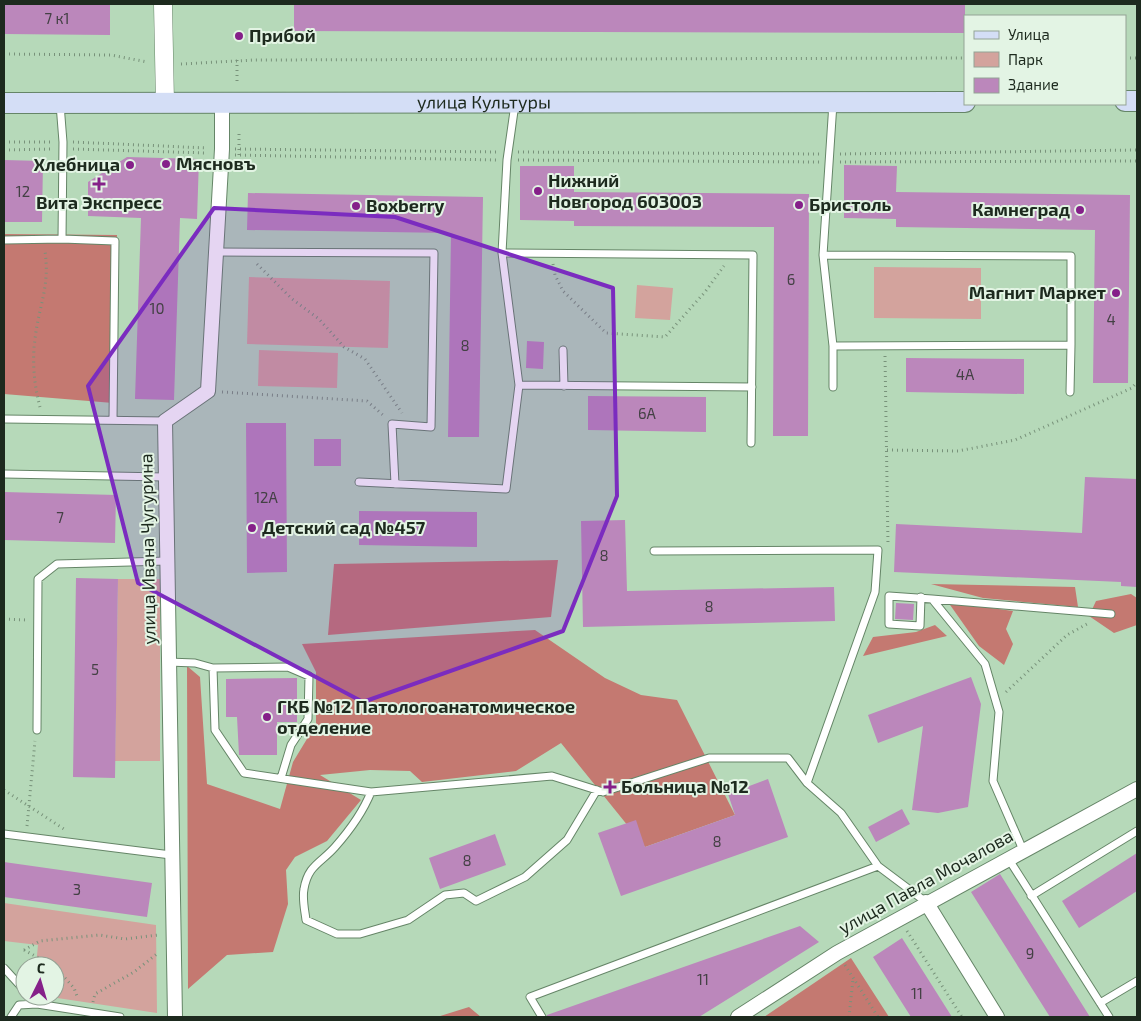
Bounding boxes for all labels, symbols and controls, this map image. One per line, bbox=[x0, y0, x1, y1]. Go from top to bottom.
house number: 7 к1 bbox=[44, 9, 70, 27]
legend bbox=[964, 15, 1126, 105]
place label: Прибой bbox=[249, 24, 316, 46]
text: Улица bbox=[1008, 25, 1050, 43]
marker: Прибой bbox=[233, 30, 245, 42]
text: Парк bbox=[1008, 50, 1043, 68]
text: Здание bbox=[1008, 75, 1059, 93]
street label: улица Культуры bbox=[417, 90, 551, 113]
place label: Мясновъ bbox=[176, 152, 256, 174]
place label: Хлебница bbox=[33, 153, 120, 175]
marker: Мясновъ bbox=[160, 158, 172, 170]
marker: Хлебница bbox=[124, 159, 136, 171]
place label: Нижний Новгород 603003 bbox=[548, 169, 702, 212]
marker: Вита Экспресс bbox=[93, 178, 105, 190]
house number: 12 bbox=[16, 182, 30, 200]
marker: Нижний Новгород 603003 bbox=[532, 185, 544, 197]
place label: Вита Экспресс bbox=[36, 191, 162, 213]
place label: Бристоль bbox=[809, 193, 892, 215]
place label: Boxberry bbox=[366, 194, 445, 216]
place label: Камнеград bbox=[972, 198, 1070, 220]
marker: Бристоль bbox=[793, 199, 805, 211]
marker: Boxberry bbox=[350, 200, 362, 212]
marker: Камнеград bbox=[1074, 204, 1086, 216]
house number: 6 bbox=[787, 270, 795, 288]
place label: Магнит Маркет bbox=[969, 281, 1106, 303]
marker: Магнит Маркет bbox=[1110, 287, 1122, 299]
house number: 10 bbox=[149, 299, 165, 317]
house number: 4 bbox=[1106, 310, 1116, 328]
house number: 8 bbox=[460, 336, 470, 354]
house number: 4А bbox=[956, 365, 975, 383]
house number: 6А bbox=[638, 404, 657, 422]
street label: улица Ивана Чугурина bbox=[134, 453, 160, 645]
house number: 12А bbox=[254, 488, 279, 506]
house number: 7 bbox=[56, 508, 64, 526]
place label: Детский сад №457 bbox=[262, 516, 426, 538]
marker: Детский сад №457 bbox=[246, 522, 258, 534]
house number: 8 bbox=[599, 546, 609, 564]
house number: 8 bbox=[704, 597, 714, 615]
house number: 5 bbox=[91, 660, 99, 678]
place label: ГКБ №12 Патологоанатомическое отделение bbox=[277, 695, 575, 738]
marker: ГКБ №12 Патологоанатомическое отделение bbox=[261, 711, 273, 723]
place label: Больница №12 bbox=[621, 775, 749, 797]
marker: Больница №12 bbox=[603, 780, 617, 794]
street label: улица Павла Мочалова bbox=[834, 824, 1017, 938]
house number: 8 bbox=[712, 832, 722, 850]
house number: 8 bbox=[462, 851, 472, 869]
house number: 3 bbox=[73, 880, 81, 898]
house number: 9 bbox=[1026, 944, 1034, 962]
north arrow bbox=[15, 956, 65, 1006]
text: С bbox=[36, 959, 46, 976]
house number: 11 bbox=[697, 970, 709, 988]
house number: 11 bbox=[911, 984, 923, 1002]

